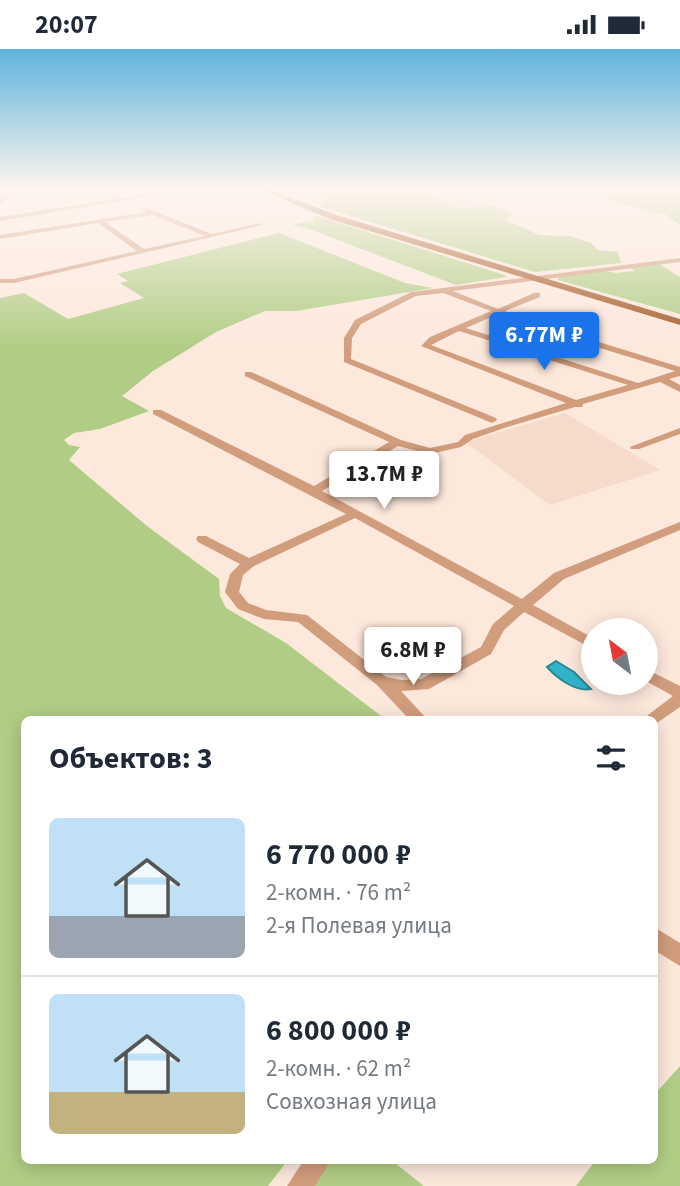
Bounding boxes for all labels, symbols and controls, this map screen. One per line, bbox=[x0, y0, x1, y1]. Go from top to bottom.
text: 20:07 bbox=[35, 6, 98, 43]
pin: 6.77M ₽ bbox=[479, 313, 609, 372]
text: 6.77M ₽ bbox=[505, 318, 583, 351]
pin: 13.7M ₽ bbox=[319, 451, 449, 511]
text: 13.7M ₽ bbox=[345, 457, 423, 490]
north arrow bbox=[581, 618, 658, 695]
map controls bbox=[581, 618, 658, 695]
pin: 6.8M ₽ bbox=[356, 627, 470, 687]
text: 6.8M ₽ bbox=[380, 633, 446, 666]
text: Объектов: 3 bbox=[49, 737, 213, 780]
icon: filters bbox=[592, 739, 630, 777]
text: 6 770 000 ₽ bbox=[266, 833, 411, 876]
icon: home bbox=[105, 846, 189, 930]
text: 2-комн. · 76 m² bbox=[266, 876, 411, 909]
text: 2-я Полевая улица bbox=[266, 909, 452, 942]
text: 6 800 000 ₽ bbox=[266, 1009, 411, 1052]
icon: home bbox=[105, 1022, 189, 1106]
text: 2-комн. · 62 m² bbox=[266, 1052, 411, 1085]
text: Совхозная улица bbox=[266, 1085, 437, 1118]

